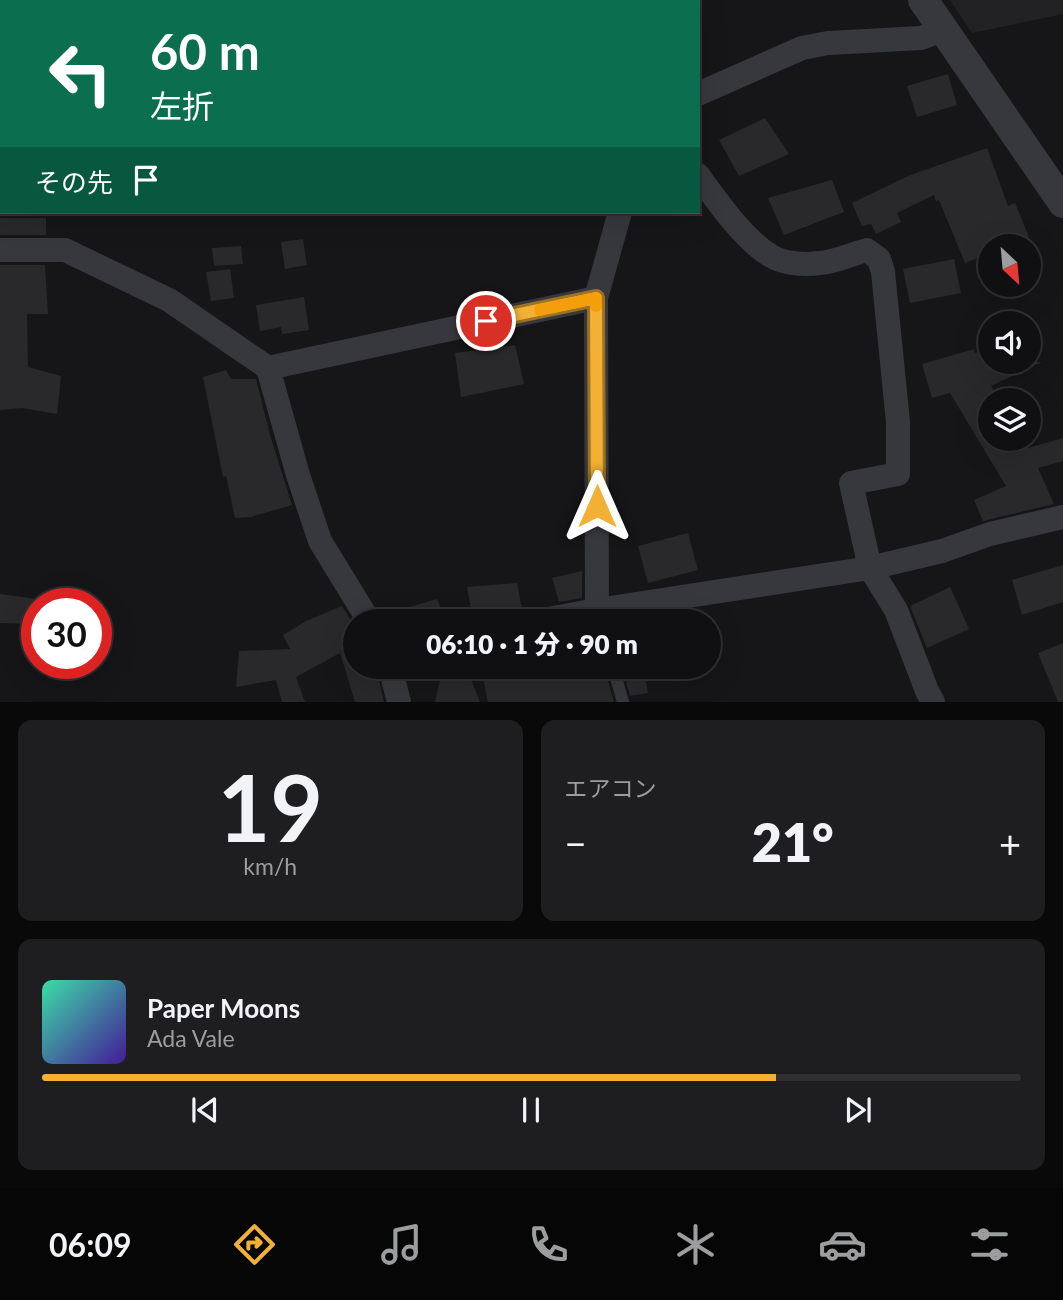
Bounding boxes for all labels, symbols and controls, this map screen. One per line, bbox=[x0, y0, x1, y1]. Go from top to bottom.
text: 60 m bbox=[150, 22, 260, 80]
icon: left bbox=[35, 28, 126, 119]
text: 左折 bbox=[150, 86, 214, 125]
icon: arrive bbox=[127, 161, 165, 199]
text: その先 bbox=[35, 166, 113, 198]
north arrow bbox=[978, 234, 1041, 298]
map controls bbox=[978, 234, 1041, 451]
pin bbox=[456, 291, 516, 351]
icon: arrive bbox=[467, 302, 505, 340]
button: sound bbox=[978, 311, 1041, 374]
button: layers bbox=[978, 388, 1041, 451]
position arrow bbox=[560, 469, 634, 543]
speed limit sign: 30 bbox=[21, 588, 112, 679]
text: 06:10 · 1 分 · 90 m bbox=[426, 628, 638, 660]
text: 19 bbox=[217, 752, 323, 861]
text: エアコン bbox=[565, 774, 657, 802]
text: 21° bbox=[752, 811, 834, 873]
text: − bbox=[565, 820, 587, 866]
text: + bbox=[999, 820, 1021, 866]
text: km/h bbox=[243, 852, 297, 880]
text: Paper Moons bbox=[147, 992, 300, 1024]
text: Ada Vale bbox=[147, 1024, 235, 1052]
icon: previous bbox=[186, 1091, 224, 1129]
icon: pause bbox=[512, 1091, 550, 1129]
icon: next bbox=[839, 1091, 877, 1129]
icon: directions bbox=[230, 1220, 279, 1269]
icon: music bbox=[377, 1220, 426, 1269]
icon: phone bbox=[524, 1220, 573, 1269]
icon: climate bbox=[671, 1220, 720, 1269]
icon: car bbox=[818, 1220, 867, 1269]
icon: filters bbox=[965, 1220, 1014, 1269]
text: 06:09 bbox=[49, 1225, 132, 1264]

